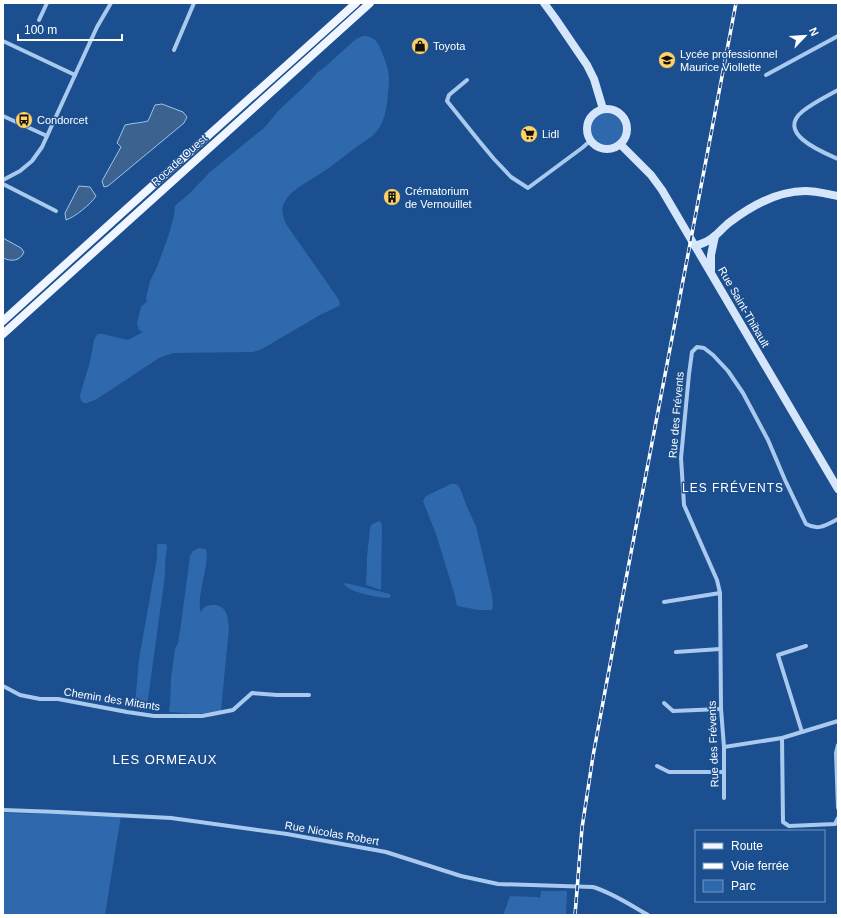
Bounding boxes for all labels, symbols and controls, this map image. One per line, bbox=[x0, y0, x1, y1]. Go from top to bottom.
scale bar bbox=[18, 16, 122, 42]
north arrow bbox=[785, 16, 825, 56]
text: 100 m bbox=[24, 23, 57, 37]
text: N bbox=[807, 26, 821, 38]
shop icon: Toyota bbox=[410, 36, 430, 56]
place label: Toyota bbox=[433, 40, 466, 52]
place label: Lycée professionnel Maurice Viollette bbox=[680, 48, 777, 73]
school or university icon: Lycée professionnel Maurice Viollette bbox=[657, 50, 677, 70]
bus stop icon: Condorcet bbox=[14, 110, 34, 130]
place label: Condorcet bbox=[37, 114, 88, 126]
supermarket icon: Lidl bbox=[519, 124, 539, 144]
place label: Lidl bbox=[542, 128, 559, 140]
street label: Rocade Ouest bbox=[149, 132, 209, 188]
place label: Crématorium de Vernouillet bbox=[405, 185, 472, 210]
building icon: Crématorium de Vernouillet bbox=[382, 187, 402, 207]
street label: Rue Saint-Thibault bbox=[716, 265, 772, 349]
street label: Rue des Frévents bbox=[666, 371, 686, 459]
district label: LES FRÉVENTS bbox=[682, 480, 784, 495]
street label: Chemin des Mitants bbox=[63, 685, 161, 713]
street label: Rue des Frévents bbox=[705, 700, 721, 788]
district label: LES ORMEAUX bbox=[113, 752, 217, 767]
street label: Rue Nicolas Robert bbox=[284, 819, 380, 847]
legend bbox=[695, 830, 825, 902]
text: Route bbox=[731, 839, 763, 853]
text: Voie ferrée bbox=[731, 859, 789, 873]
text: Parc bbox=[731, 879, 756, 893]

